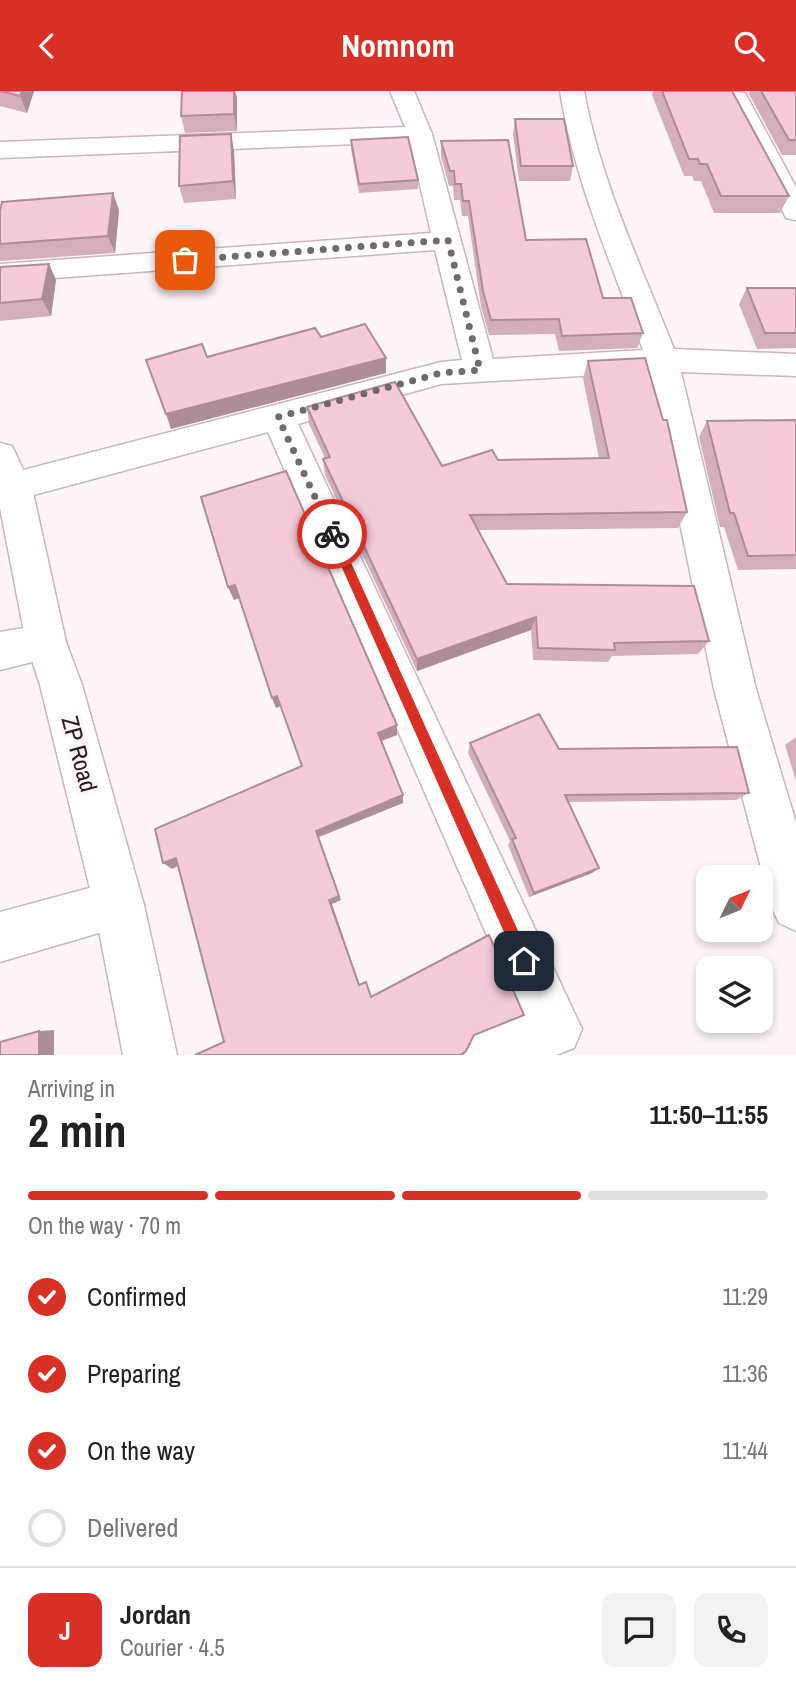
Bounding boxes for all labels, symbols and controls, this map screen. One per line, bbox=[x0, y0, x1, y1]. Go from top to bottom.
text: Nomnom bbox=[341, 24, 455, 67]
icon: back bbox=[28, 27, 66, 65]
icon: search bbox=[730, 27, 768, 65]
pin bbox=[155, 230, 215, 290]
icon: bag bbox=[166, 241, 204, 279]
courier bbox=[297, 499, 367, 569]
icon: bike bbox=[313, 515, 351, 553]
street label: ZP Road bbox=[55, 712, 105, 795]
north arrow bbox=[696, 865, 774, 941]
map controls bbox=[696, 865, 773, 1033]
pin bbox=[494, 931, 554, 991]
icon: home bbox=[505, 942, 543, 980]
button: layers bbox=[696, 956, 773, 1033]
text: Arriving in bbox=[28, 1073, 115, 1104]
text: 11:50–11:55 bbox=[649, 1097, 768, 1132]
text: 2 min bbox=[28, 1099, 127, 1161]
text: On the way · 70 m bbox=[28, 1210, 181, 1241]
icon: check bbox=[28, 1278, 66, 1316]
text: Confirmed bbox=[87, 1279, 187, 1314]
text: 11:29 bbox=[722, 1281, 768, 1312]
icon: check bbox=[28, 1355, 66, 1393]
text: Preparing bbox=[87, 1356, 181, 1391]
text: 11:36 bbox=[722, 1358, 768, 1389]
icon: check bbox=[28, 1432, 66, 1470]
text: On the way bbox=[87, 1433, 195, 1468]
text: 11:44 bbox=[722, 1435, 768, 1466]
text: Delivered bbox=[87, 1510, 178, 1545]
button: chat bbox=[602, 1593, 676, 1667]
button: phone bbox=[694, 1593, 768, 1667]
text: Jordan bbox=[120, 1597, 191, 1632]
text: J bbox=[59, 1613, 71, 1648]
text: Courier · 4.5 bbox=[120, 1632, 225, 1663]

